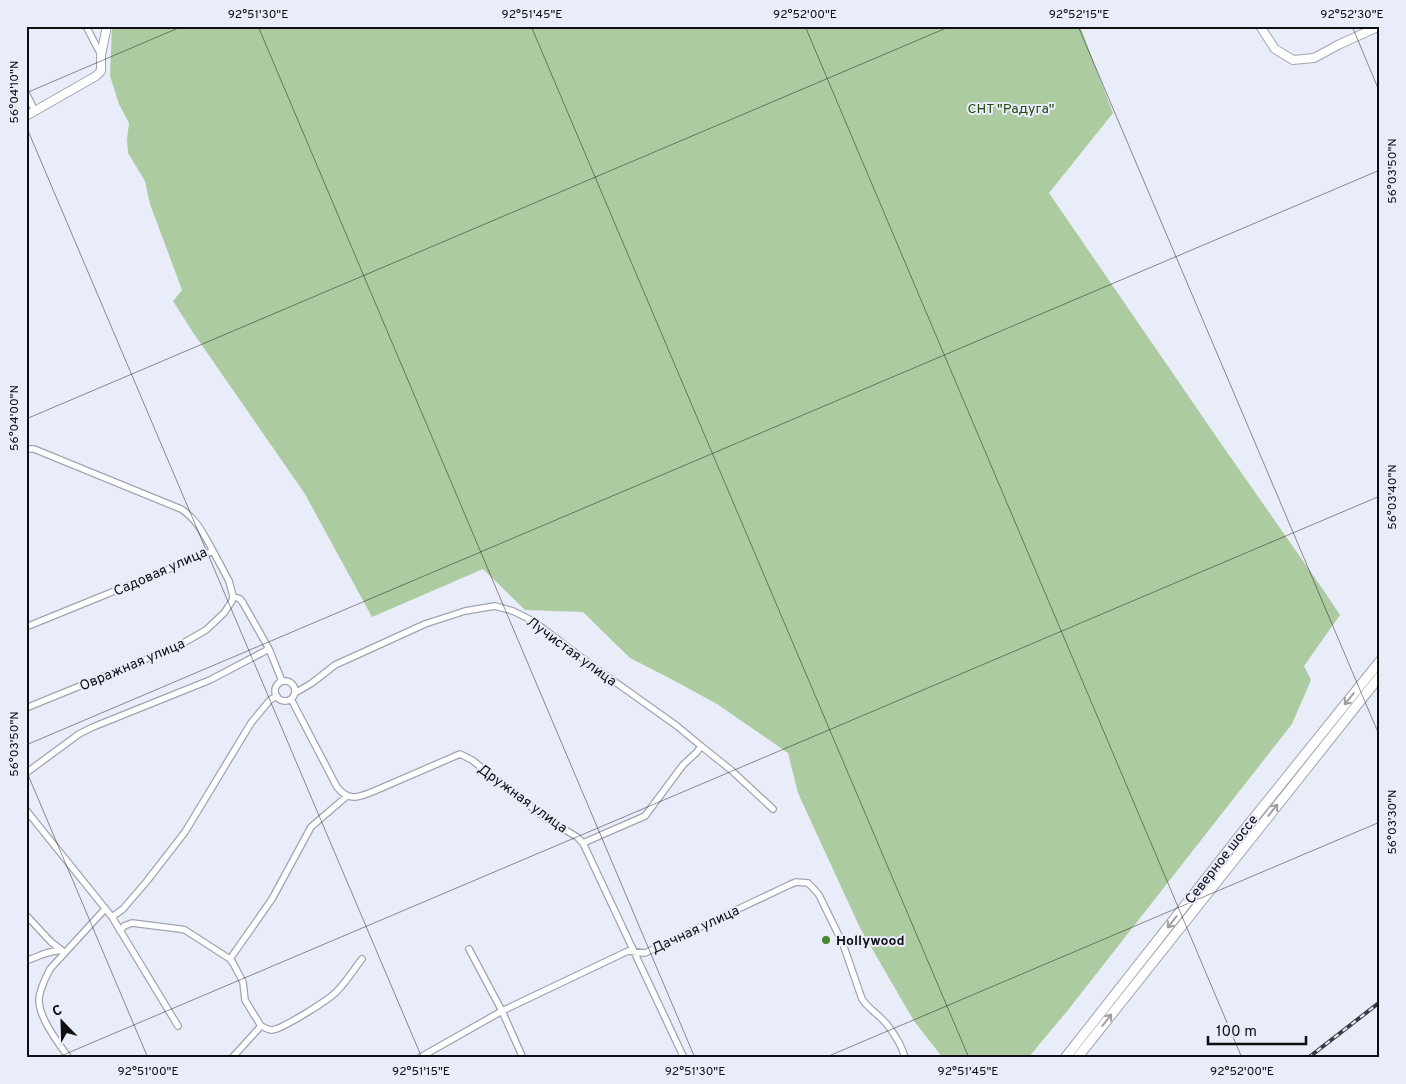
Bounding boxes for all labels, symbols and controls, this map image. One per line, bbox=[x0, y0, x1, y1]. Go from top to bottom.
text: 92°51'30"E bbox=[228, 7, 288, 23]
text: 92°51'45"E bbox=[502, 7, 562, 23]
text: 92°52'00"E bbox=[773, 7, 837, 23]
text: 92°52'15"E bbox=[1049, 7, 1109, 23]
text: 92°52'30"E bbox=[1320, 7, 1384, 23]
text: 56°04'10"N bbox=[7, 61, 23, 123]
park label: СНТ "Радуга" bbox=[968, 101, 1054, 118]
text: 56°03'50"N bbox=[1385, 138, 1401, 204]
text: 56°04'00"N bbox=[7, 385, 23, 451]
text: 56°03'40"N bbox=[1385, 464, 1401, 530]
street label: Садовая улица bbox=[111, 544, 210, 601]
street label: Лучистая улица bbox=[523, 614, 620, 691]
street label: Овражная улица bbox=[77, 636, 188, 695]
one-way arrow bbox=[1344, 692, 1355, 705]
text: 56°03'50"N bbox=[7, 711, 23, 777]
street label: Дружная улица bbox=[474, 761, 570, 837]
text: 56°03'30"N bbox=[1385, 789, 1401, 855]
one-way arrow bbox=[1267, 804, 1278, 817]
street label: Северное шоссе bbox=[1182, 812, 1262, 908]
street label: Дачная улица bbox=[649, 903, 742, 958]
one-way arrow bbox=[1166, 915, 1177, 928]
place label: Hollywood bbox=[836, 933, 905, 950]
marker: Hollywood bbox=[820, 934, 832, 946]
north arrow bbox=[38, 996, 88, 1046]
text: С bbox=[50, 1002, 65, 1021]
one-way arrow bbox=[1101, 1013, 1112, 1026]
scale bar bbox=[1208, 1014, 1306, 1046]
text: 100 m bbox=[1216, 1023, 1257, 1042]
text: 92°51'00"E bbox=[117, 1064, 179, 1080]
text: 92°51'15"E bbox=[392, 1064, 450, 1080]
text: 92°51'30"E bbox=[665, 1064, 725, 1080]
text: 92°51'45"E bbox=[938, 1064, 998, 1080]
text: 92°52'00"E bbox=[1210, 1064, 1274, 1080]

